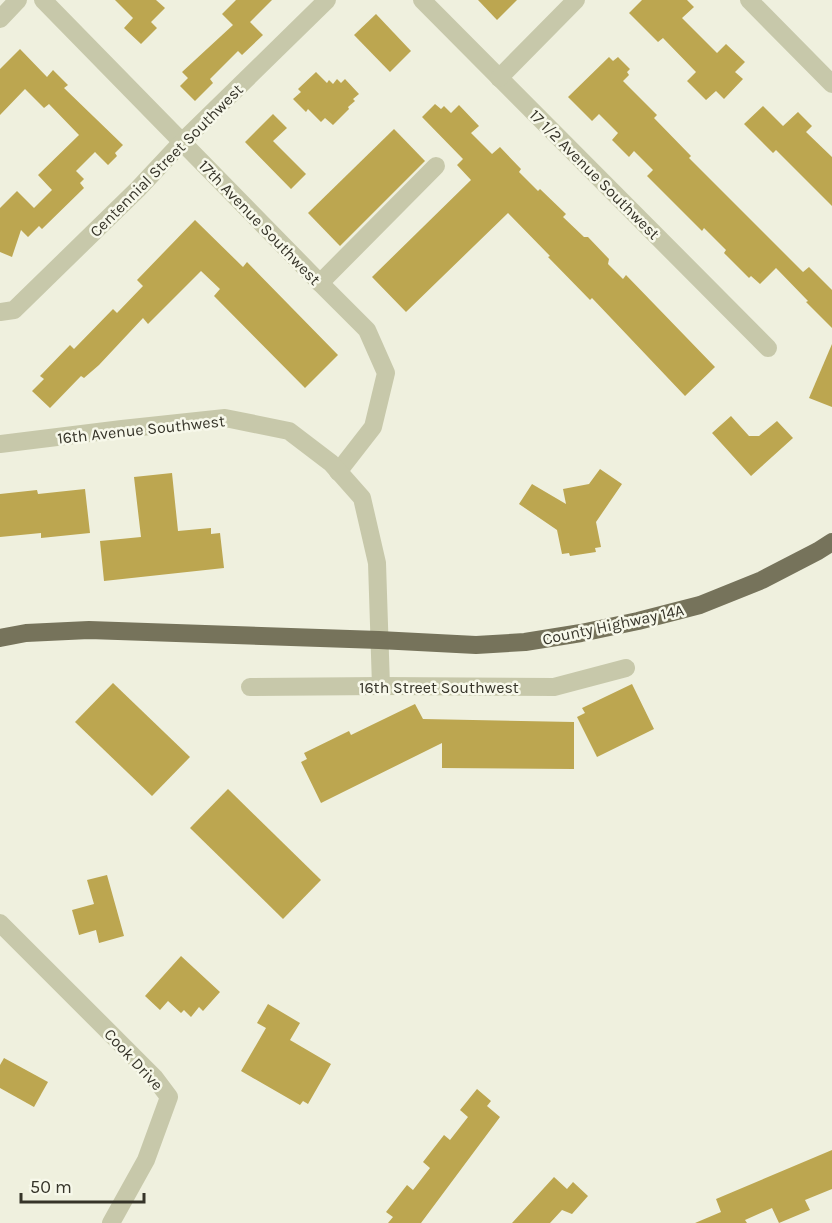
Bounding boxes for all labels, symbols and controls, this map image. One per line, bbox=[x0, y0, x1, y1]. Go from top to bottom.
street label: Centennial Street Southwest bbox=[86, 80, 247, 241]
street label: 17 1/2 Avenue Southwest bbox=[526, 105, 664, 243]
street label: 17th Avenue Southwest bbox=[195, 156, 324, 289]
street label: 16th Avenue Southwest bbox=[56, 411, 226, 448]
street label: County Highway 14A bbox=[541, 600, 686, 649]
street label: 16th Street Southwest bbox=[359, 678, 519, 697]
street label: Cook Drive bbox=[100, 1025, 167, 1094]
scale bar bbox=[21, 1166, 144, 1204]
text: 50 m bbox=[30, 1176, 72, 1198]

